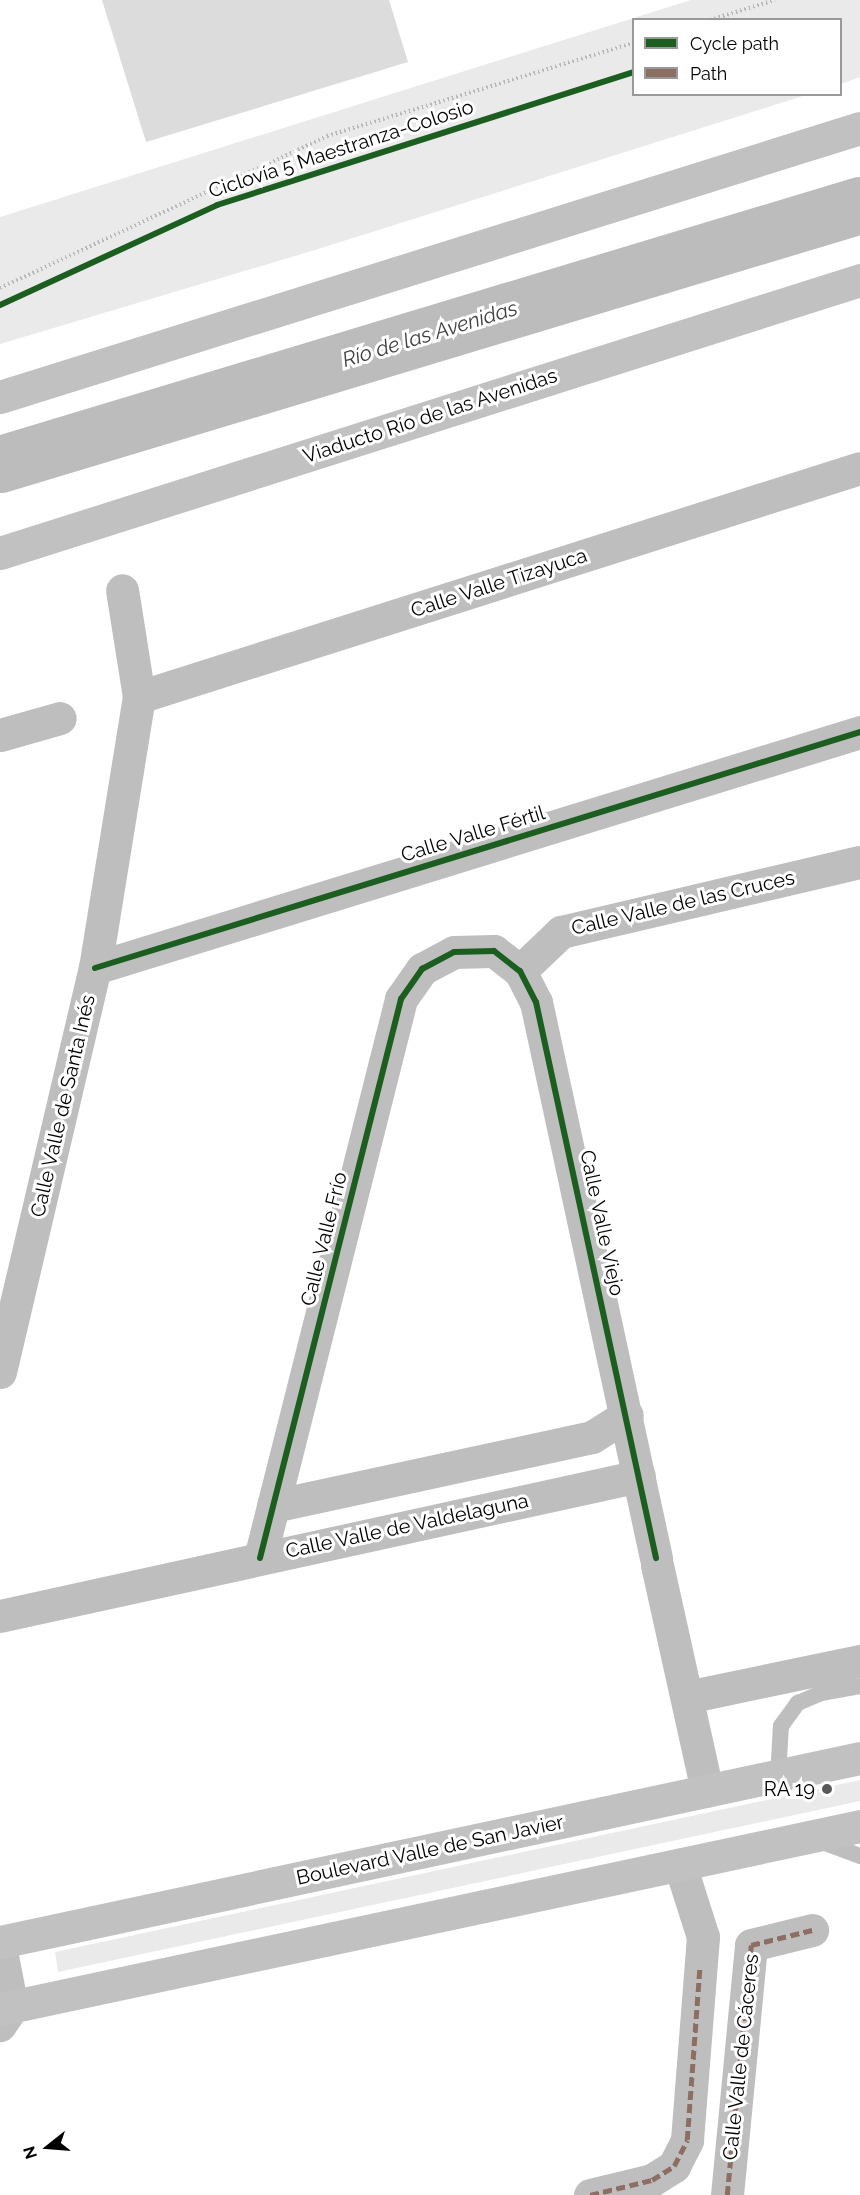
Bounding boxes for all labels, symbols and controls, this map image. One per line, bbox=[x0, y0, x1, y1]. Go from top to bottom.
legend bbox=[632, 18, 842, 96]
text: Cycle path bbox=[690, 33, 779, 54]
text: Path bbox=[690, 63, 727, 84]
street label: Ciclovía 5 Maestranza-Colosio bbox=[206, 95, 476, 203]
water label: Río de las Avenidas bbox=[339, 295, 521, 373]
street label: Viaducto Río de las Avenidas bbox=[300, 363, 560, 469]
street label: Calle Valle Tizayuca bbox=[407, 543, 591, 623]
street label: Calle Valle Fértil bbox=[398, 801, 548, 867]
street label: Calle Valle de las Cruces bbox=[569, 866, 797, 940]
street label: Calle Valle de Santa Inés bbox=[26, 992, 100, 1220]
street label: Calle Valle Viejo bbox=[575, 1147, 629, 1299]
street label: Calle Valle Frío bbox=[296, 1169, 352, 1309]
street label: Calle Valle de Valdelaguna bbox=[283, 1488, 531, 1564]
place label: RA 19 bbox=[763, 1777, 815, 1801]
marker: RA 19 bbox=[820, 1782, 834, 1796]
street label: Boulevard Valle de San Javier bbox=[294, 1810, 566, 1890]
street label: Calle Valle de Cáceres bbox=[718, 1952, 764, 2162]
north arrow bbox=[18, 2117, 78, 2177]
text: N bbox=[19, 2144, 41, 2161]

